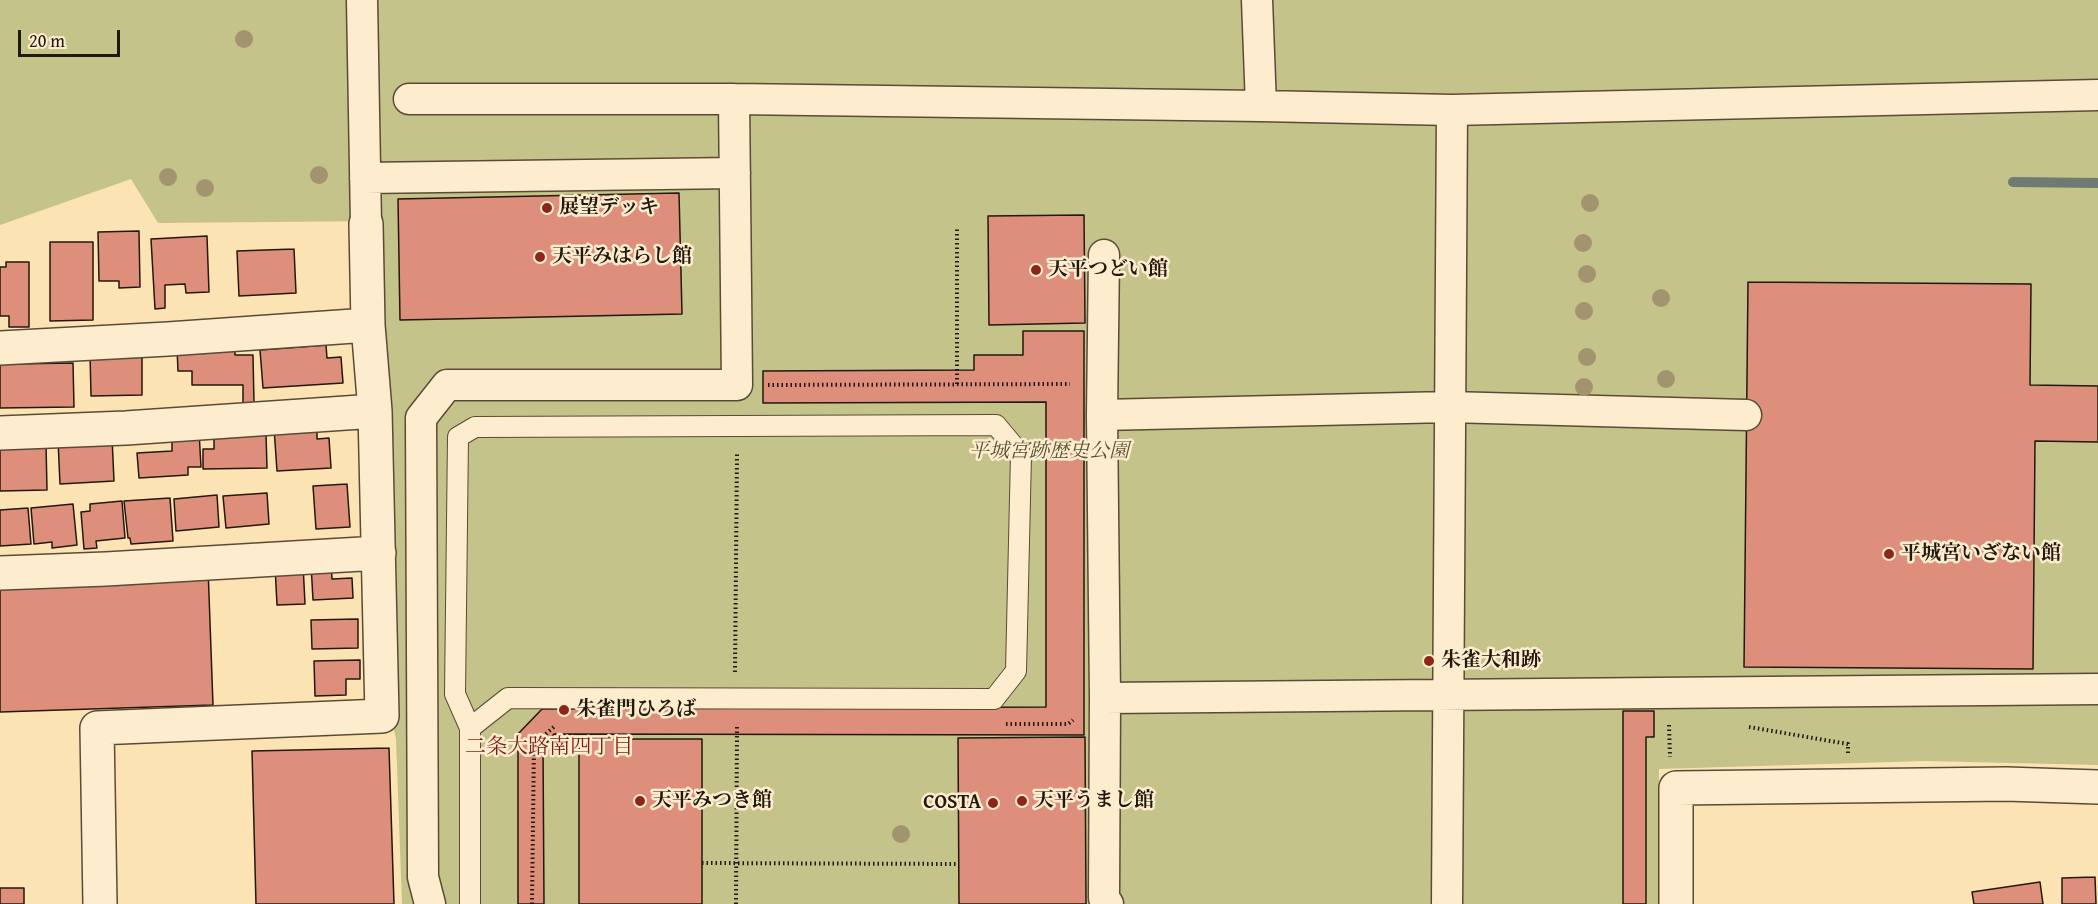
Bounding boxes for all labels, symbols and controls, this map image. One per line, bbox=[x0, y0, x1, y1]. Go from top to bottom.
scale bar bbox=[21, 18, 123, 56]
text: 20 m bbox=[29, 27, 65, 54]
place label: 展望デッキ bbox=[559, 196, 659, 220]
marker: 展望デッキ bbox=[540, 201, 554, 215]
place label: 天平みはらし館 bbox=[552, 245, 692, 269]
marker: 天平みはらし館 bbox=[533, 250, 547, 264]
place label: 天平つどい館 bbox=[1048, 258, 1168, 282]
marker: 天平つどい館 bbox=[1029, 263, 1043, 277]
park label: 平城宮跡歴史公園 bbox=[969, 440, 1129, 464]
place label: 平城宮いざない館 bbox=[1901, 542, 2061, 566]
marker: 平城宮いざない館 bbox=[1882, 547, 1896, 561]
place label: 朱雀大和跡 bbox=[1441, 649, 1541, 673]
marker: 朱雀大和跡 bbox=[1422, 654, 1436, 668]
place label: 朱雀門ひろば bbox=[576, 698, 696, 722]
marker: 朱雀門ひろば bbox=[557, 703, 571, 717]
district label: 二条大路南四丁目 bbox=[465, 735, 633, 761]
place label: 天平みつき館 bbox=[652, 789, 772, 813]
place label: 天平うまし館 bbox=[1034, 789, 1154, 813]
place label: COSTA bbox=[923, 791, 981, 815]
marker: 天平みつき館 bbox=[633, 794, 647, 808]
marker: 天平うまし館 bbox=[1015, 794, 1029, 808]
marker: COSTA bbox=[986, 796, 1000, 810]

